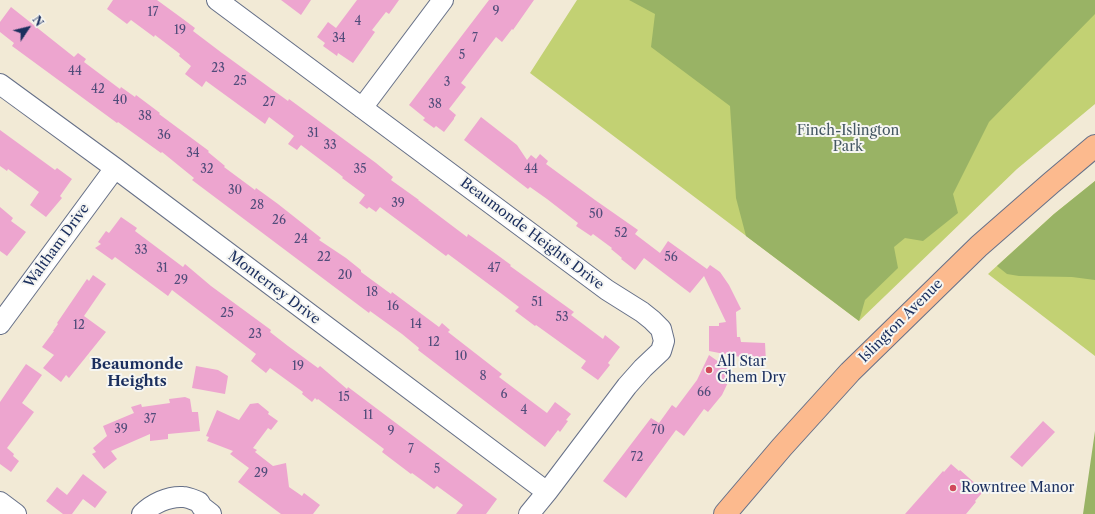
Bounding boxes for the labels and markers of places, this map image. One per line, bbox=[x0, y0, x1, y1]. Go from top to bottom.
place label: All Star Chem Dry bbox=[717, 354, 786, 386]
marker: All Star Chem Dry bbox=[704, 365, 714, 375]
place label: Rowntree Manor bbox=[961, 480, 1074, 496]
marker: Rowntree Manor bbox=[948, 483, 958, 493]

